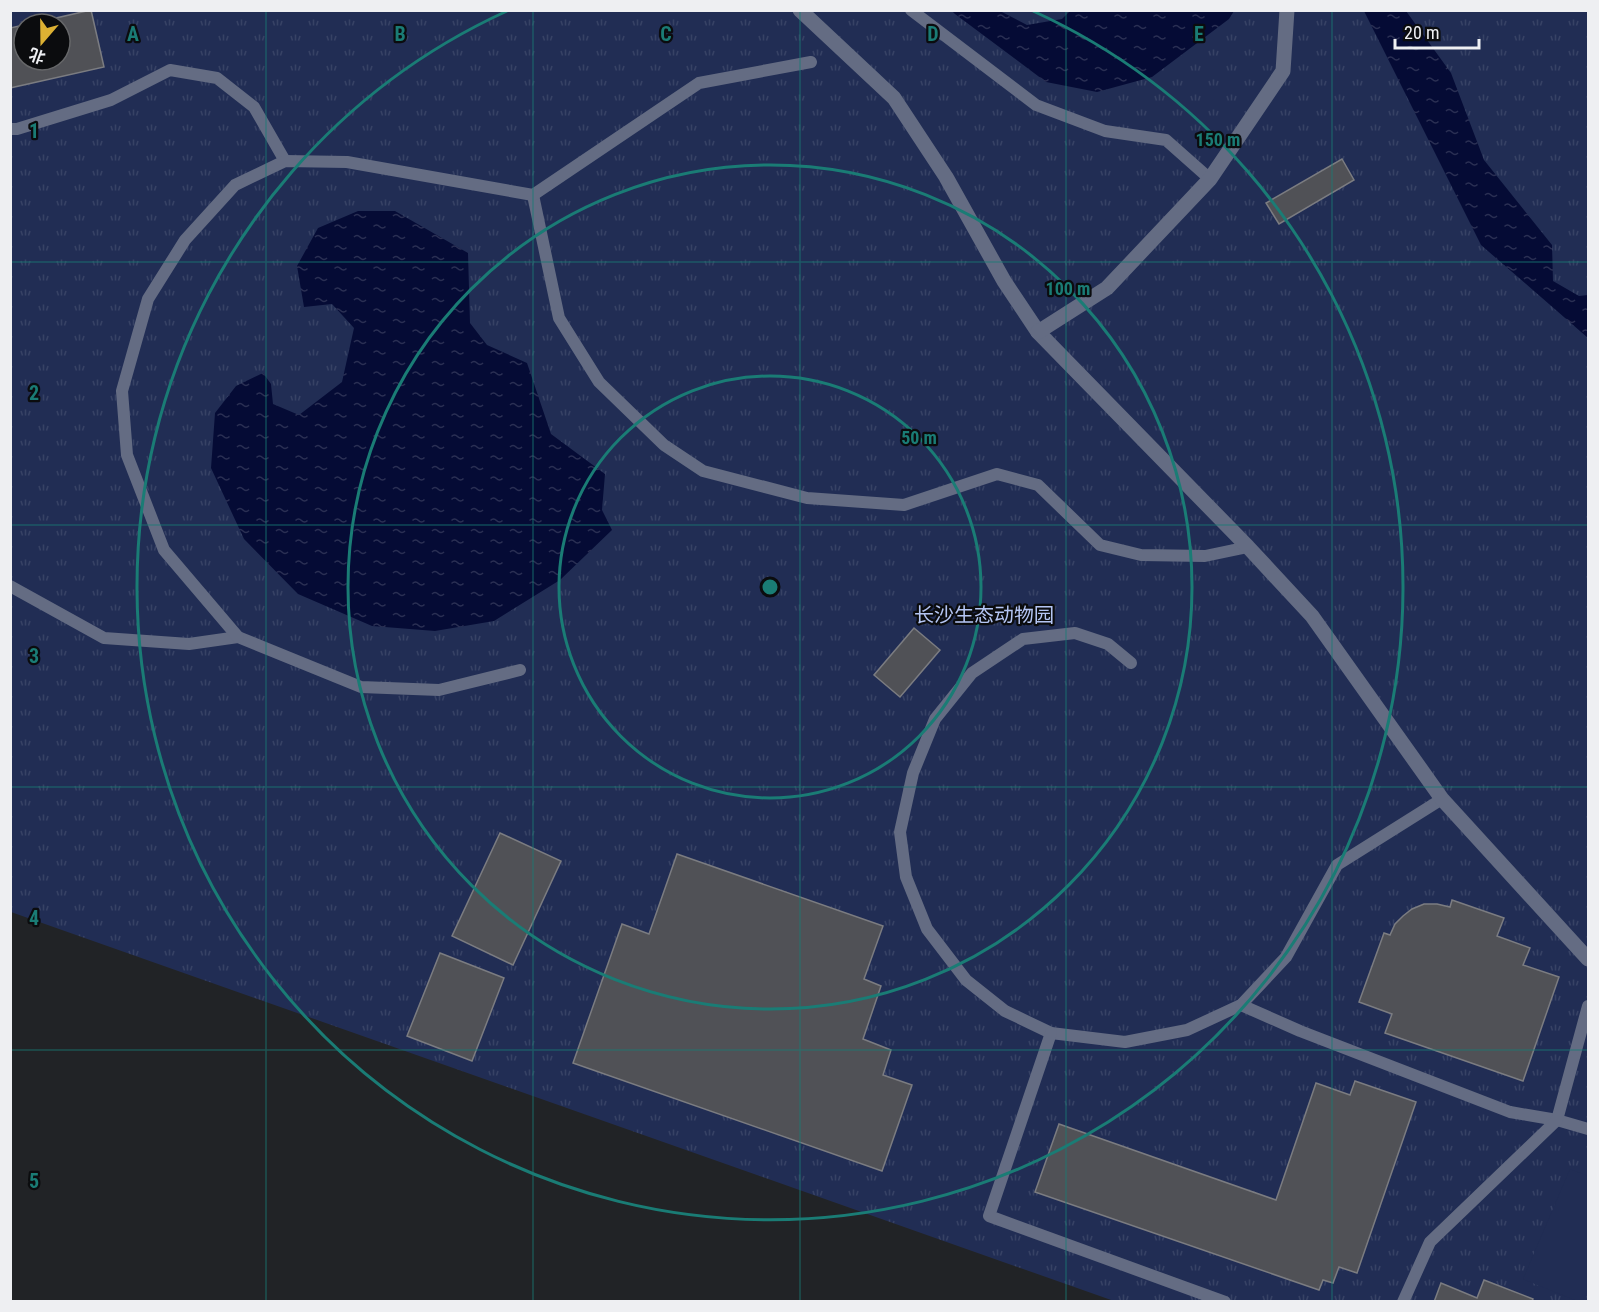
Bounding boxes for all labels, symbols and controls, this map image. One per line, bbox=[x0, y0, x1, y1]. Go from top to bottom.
north arrow bbox=[12, 12, 72, 72]
scale bar bbox=[1395, 12, 1479, 50]
text: A bbox=[127, 22, 139, 46]
text: B bbox=[394, 22, 406, 46]
text: C bbox=[660, 22, 672, 46]
text: D bbox=[927, 22, 939, 46]
text: E bbox=[1194, 22, 1204, 46]
text: 20 m bbox=[1404, 22, 1439, 43]
text: 北 bbox=[26, 44, 48, 67]
text: 1 bbox=[29, 119, 39, 143]
text: 150 m bbox=[1196, 129, 1240, 150]
text: 100 m bbox=[1046, 278, 1090, 299]
text: 2 bbox=[29, 381, 39, 405]
text: 50 m bbox=[901, 427, 937, 448]
centre of rings bbox=[760, 577, 780, 597]
park label: 长沙生态动物园 bbox=[914, 603, 1054, 627]
text: 3 bbox=[29, 644, 39, 668]
text: 4 bbox=[29, 906, 39, 930]
text: 5 bbox=[29, 1169, 39, 1193]

